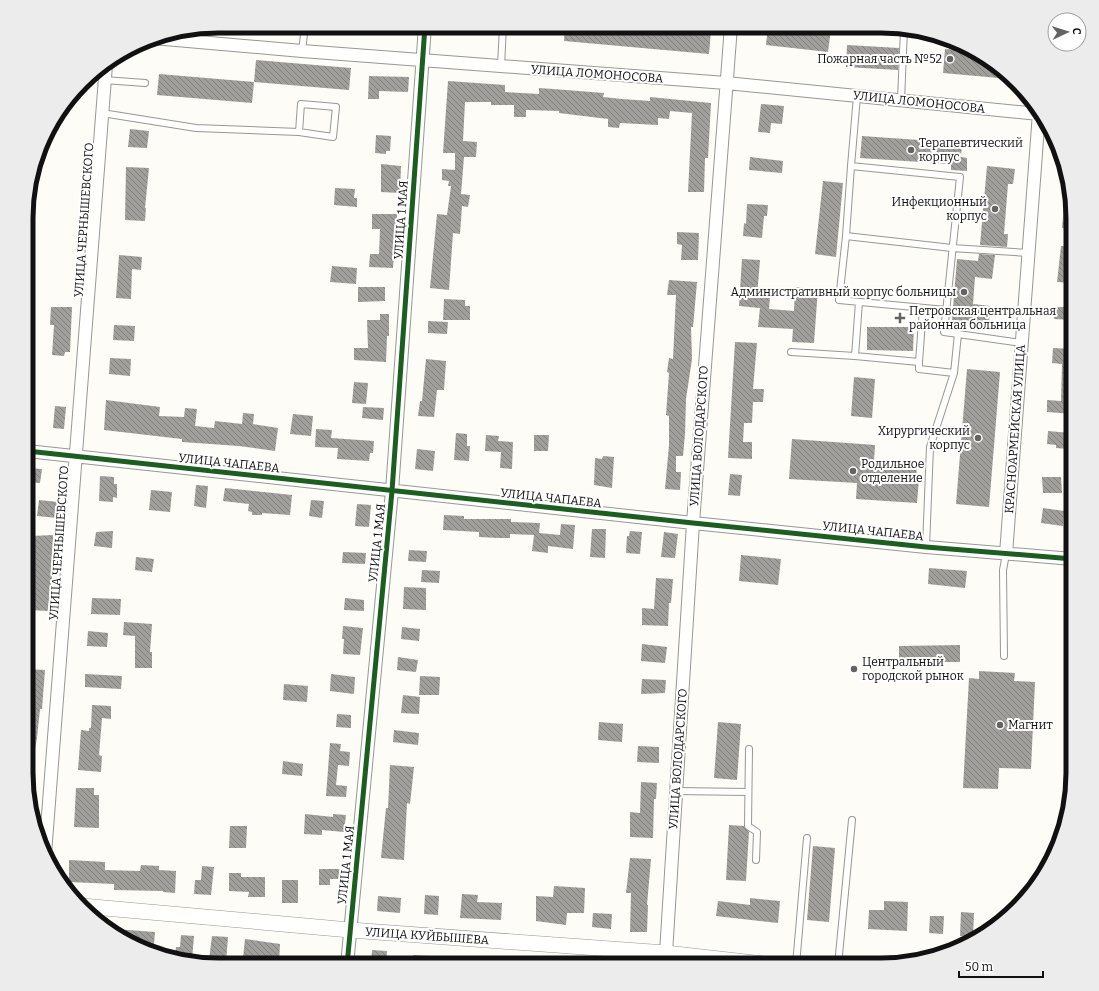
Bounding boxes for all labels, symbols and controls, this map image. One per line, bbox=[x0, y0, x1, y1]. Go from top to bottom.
north arrow bbox=[1047, 12, 1087, 52]
text: С bbox=[1070, 27, 1083, 35]
place label: Пожарная часть №52 bbox=[817, 52, 942, 66]
marker: Пожарная часть №52 bbox=[945, 54, 955, 64]
street label: УЛИЦА ЛОМОНОСОВА bbox=[530, 62, 664, 86]
street label: УЛИЦА ЛОМОНОСОВА bbox=[852, 88, 986, 116]
place label: Терапевтический корпус bbox=[919, 136, 1023, 164]
street label: УЛИЦА ЧЕРНЫШЕВСКОГО bbox=[72, 142, 96, 298]
marker: Терапевтический корпус bbox=[906, 145, 916, 155]
street label: УЛИЦА 1 МАЯ bbox=[391, 180, 411, 260]
place label: Инфекционный корпус bbox=[891, 195, 987, 223]
marker: Инфекционный корпус bbox=[990, 204, 1000, 214]
place label: Административный корпус больницы bbox=[730, 285, 956, 299]
marker: Административный корпус больницы bbox=[959, 287, 969, 297]
place label: Петровская центральная районная больница bbox=[909, 304, 1056, 332]
marker: Петровская центральная районная больница bbox=[894, 312, 906, 324]
street label: КРАСНОАРМЕЙСКАЯ УЛИЦА bbox=[1001, 344, 1028, 514]
street label: УЛИЦА ВОЛОДАРСКОГО bbox=[687, 365, 711, 507]
place label: Хирургический корпус bbox=[878, 424, 970, 452]
marker: Хирургический корпус bbox=[973, 433, 983, 443]
street label: УЛИЦА ЧАПАЕВА bbox=[178, 451, 281, 475]
place label: Родильное отделение bbox=[861, 457, 924, 485]
street label: УЛИЦА ЧЕРНЫШЕВСКОГО bbox=[47, 465, 71, 621]
marker: Родильное отделение bbox=[848, 466, 858, 476]
street label: УЛИЦА ЧАПАЕВА bbox=[500, 486, 603, 510]
street label: УЛИЦА 1 МАЯ bbox=[366, 503, 388, 583]
street label: УЛИЦА ЧАПАЕВА bbox=[822, 519, 925, 543]
place label: Центральный городской рынок bbox=[862, 655, 964, 683]
marker: Центральный городской рынок bbox=[849, 664, 859, 674]
street label: УЛИЦА ВОЛОДАРСКОГО bbox=[666, 688, 690, 830]
place label: Магнит bbox=[1008, 718, 1053, 732]
marker: Магнит bbox=[995, 720, 1005, 730]
street label: УЛИЦА 1 МАЯ bbox=[335, 825, 357, 905]
street label: УЛИЦА КУЙБЫШЕВА bbox=[364, 924, 490, 947]
scale bar bbox=[959, 953, 1043, 979]
text: 50 m bbox=[965, 960, 994, 974]

